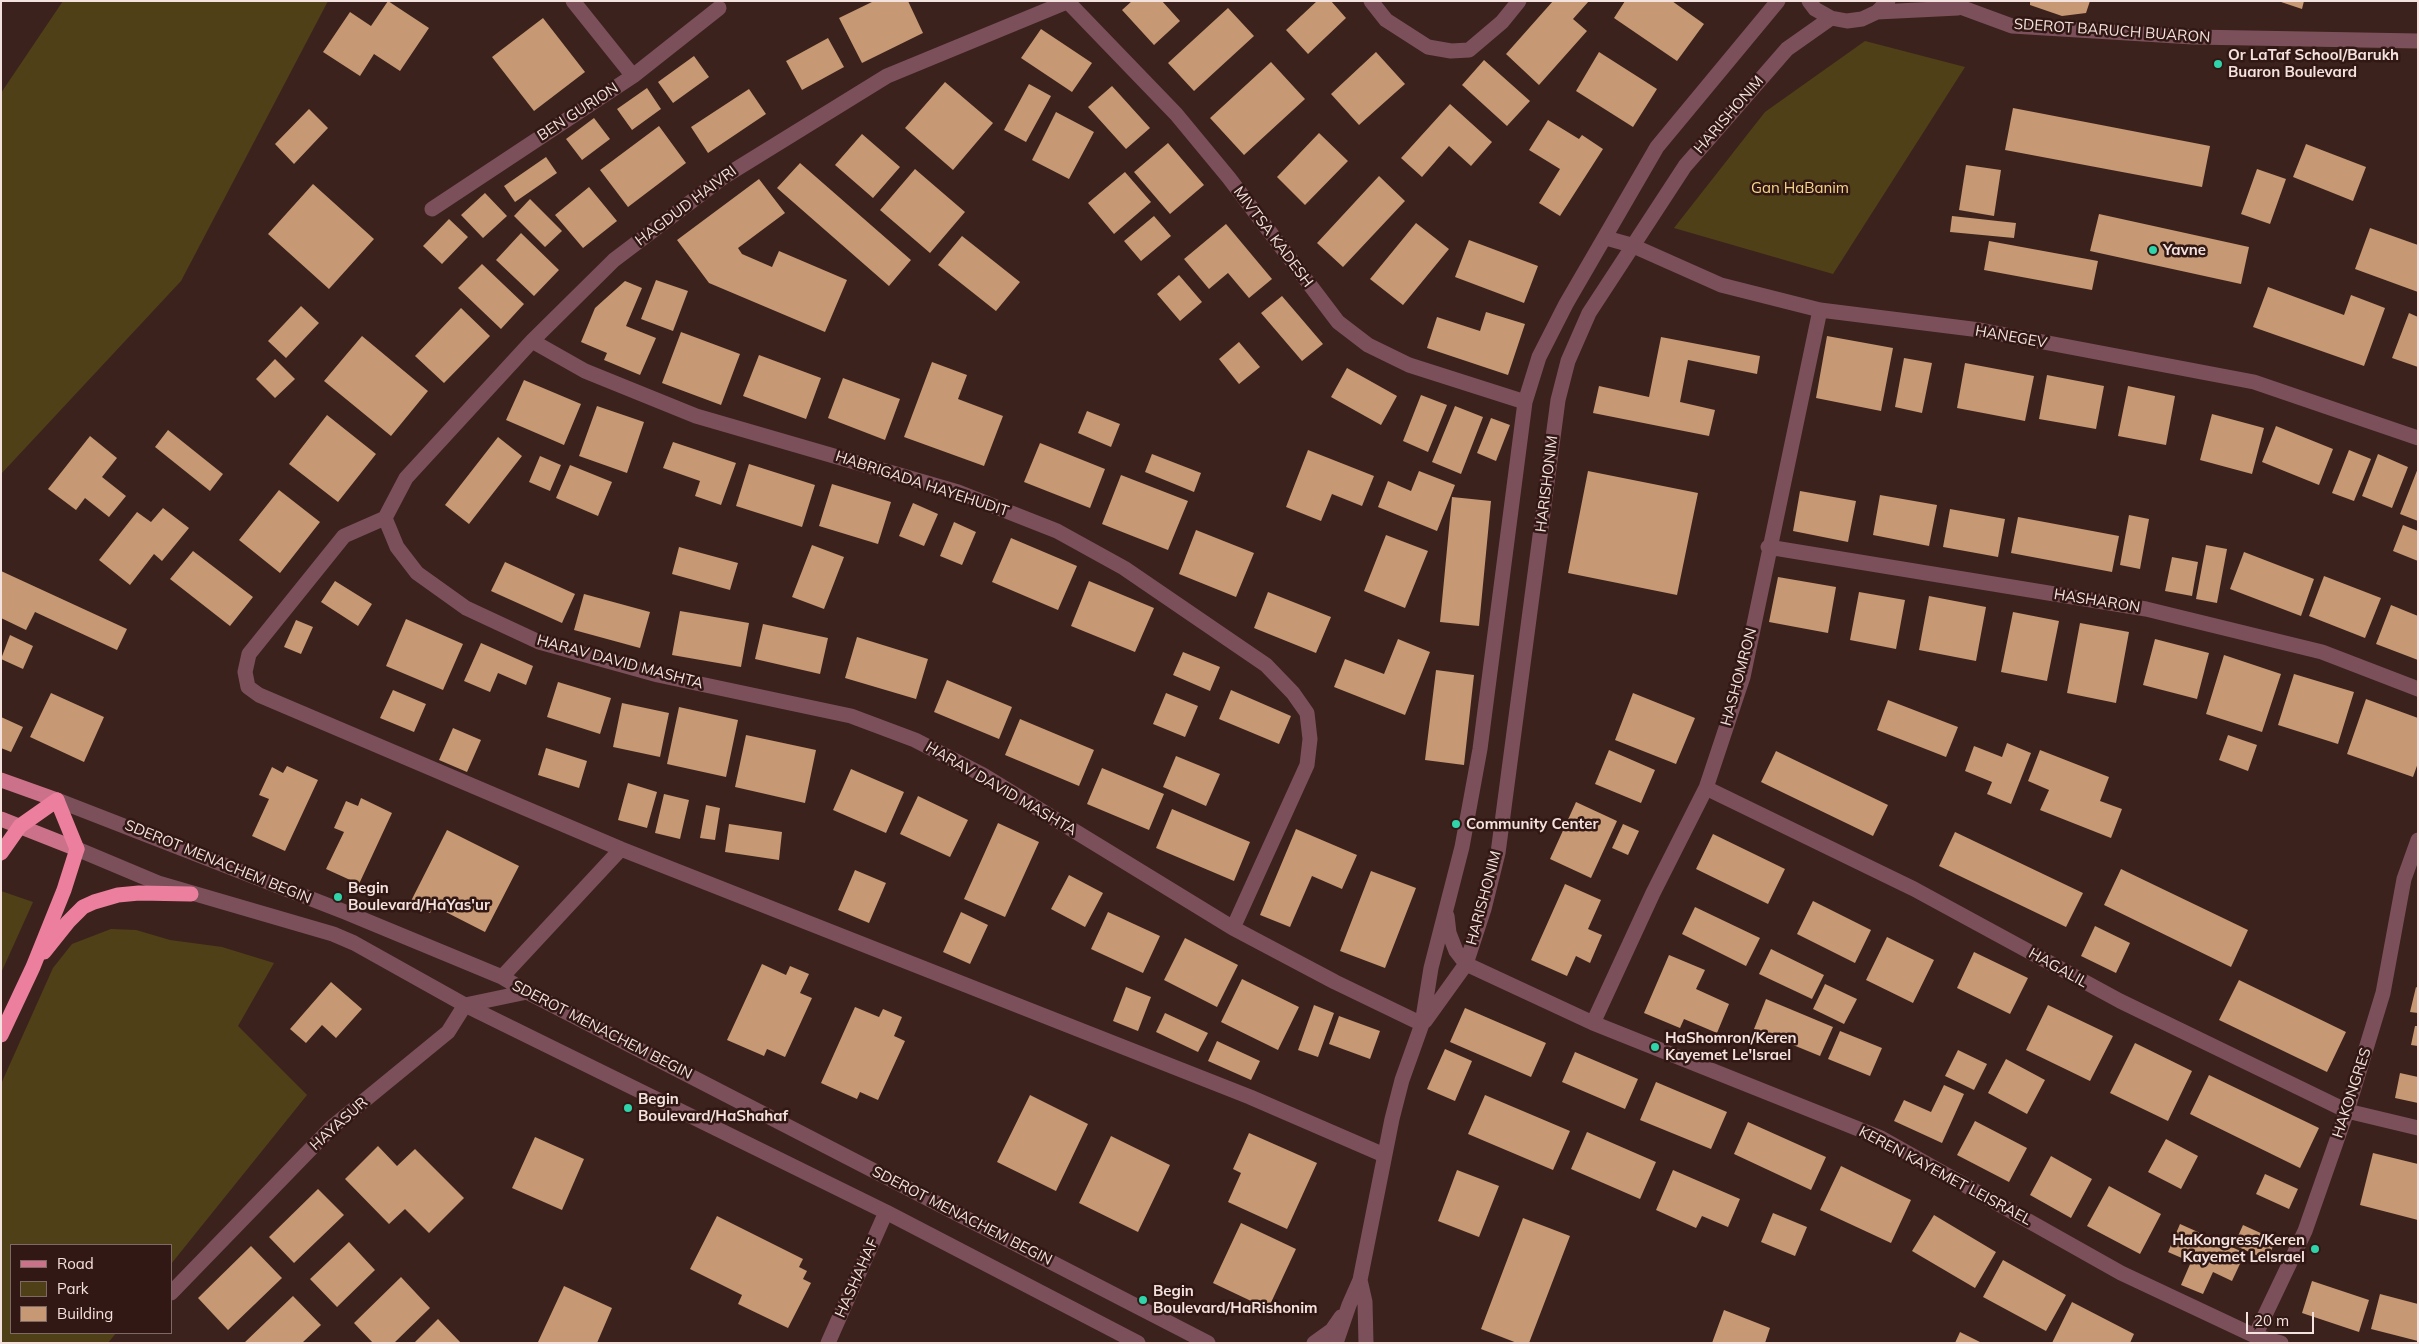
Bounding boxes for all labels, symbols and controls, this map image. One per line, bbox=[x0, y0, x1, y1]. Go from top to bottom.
street label: SDEROT BARUCH BUARON bbox=[2013, 15, 2211, 47]
place label: Or LaTaf School/Barukh Buaron Boulevard bbox=[2228, 46, 2399, 81]
marker: Or LaTaf School/Barukh Buaron Boulevard bbox=[2212, 58, 2224, 70]
street label: HARISHONIM bbox=[1690, 72, 1768, 158]
street label: BEN GURION bbox=[534, 79, 622, 145]
street label: HAGDUD HAIVRI bbox=[632, 162, 740, 250]
park label: Gan HaBanim bbox=[1751, 179, 1849, 197]
street label: MIVTSA KADESH bbox=[1229, 183, 1317, 291]
place label: Yavne bbox=[2163, 241, 2206, 259]
marker: Yavne bbox=[2147, 244, 2159, 256]
street label: HANEGEV bbox=[1974, 322, 2048, 352]
street label: HARISHONIM bbox=[1532, 435, 1562, 533]
street label: HABRIGADA HAYEHUDIT bbox=[833, 447, 1011, 521]
street label: HASHARON bbox=[2052, 585, 2142, 617]
street label: HASHOMRON bbox=[1717, 626, 1761, 728]
street label: HARAV DAVID MASHTA bbox=[535, 631, 705, 693]
street label: HARAV DAVID MASHTA bbox=[922, 738, 1080, 840]
place label: Community Center bbox=[1466, 815, 1598, 833]
street label: SDEROT MENACHEM BEGIN bbox=[122, 816, 314, 908]
marker: Community Center bbox=[1450, 818, 1462, 830]
street label: HARISHONIM bbox=[1463, 849, 1505, 947]
place label: Begin Boulevard/HaYas'ur bbox=[348, 879, 490, 914]
marker: Begin Boulevard/HaYas'ur bbox=[332, 891, 344, 903]
street label: HAGALIL bbox=[2025, 944, 2091, 992]
street label: SDEROT MENACHEM BEGIN bbox=[509, 977, 695, 1083]
place label: HaShomron/Keren Kayemet Le'Israel bbox=[1665, 1029, 1796, 1064]
marker: HaShomron/Keren Kayemet Le'Israel bbox=[1649, 1041, 1661, 1053]
street label: HAKONGRES bbox=[2329, 1046, 2375, 1140]
place label: Begin Boulevard/HaShahaf bbox=[638, 1090, 788, 1125]
street label: HAYASUR bbox=[306, 1093, 372, 1155]
marker: Begin Boulevard/HaShahaf bbox=[622, 1102, 634, 1114]
street label: KEREN KAYEMET LEISRAEL bbox=[1856, 1123, 2034, 1229]
street label: SDEROT MENACHEM BEGIN bbox=[869, 1163, 1055, 1269]
place label: HaKongress/Keren Kayemet LeIsrael bbox=[2172, 1231, 2305, 1266]
street label: HASHAHAF bbox=[831, 1235, 883, 1321]
marker: HaKongress/Keren Kayemet LeIsrael bbox=[2309, 1243, 2321, 1255]
legend bbox=[10, 1244, 172, 1334]
text: Road bbox=[57, 1254, 94, 1273]
text: Park bbox=[57, 1279, 89, 1298]
place label: Begin Boulevard/HaRishonim bbox=[1153, 1282, 1318, 1317]
marker: Begin Boulevard/HaRishonim bbox=[1137, 1294, 1149, 1306]
scale bar bbox=[2249, 1302, 2316, 1334]
text: Building bbox=[57, 1304, 113, 1323]
text: 20 m bbox=[2254, 1311, 2289, 1330]

